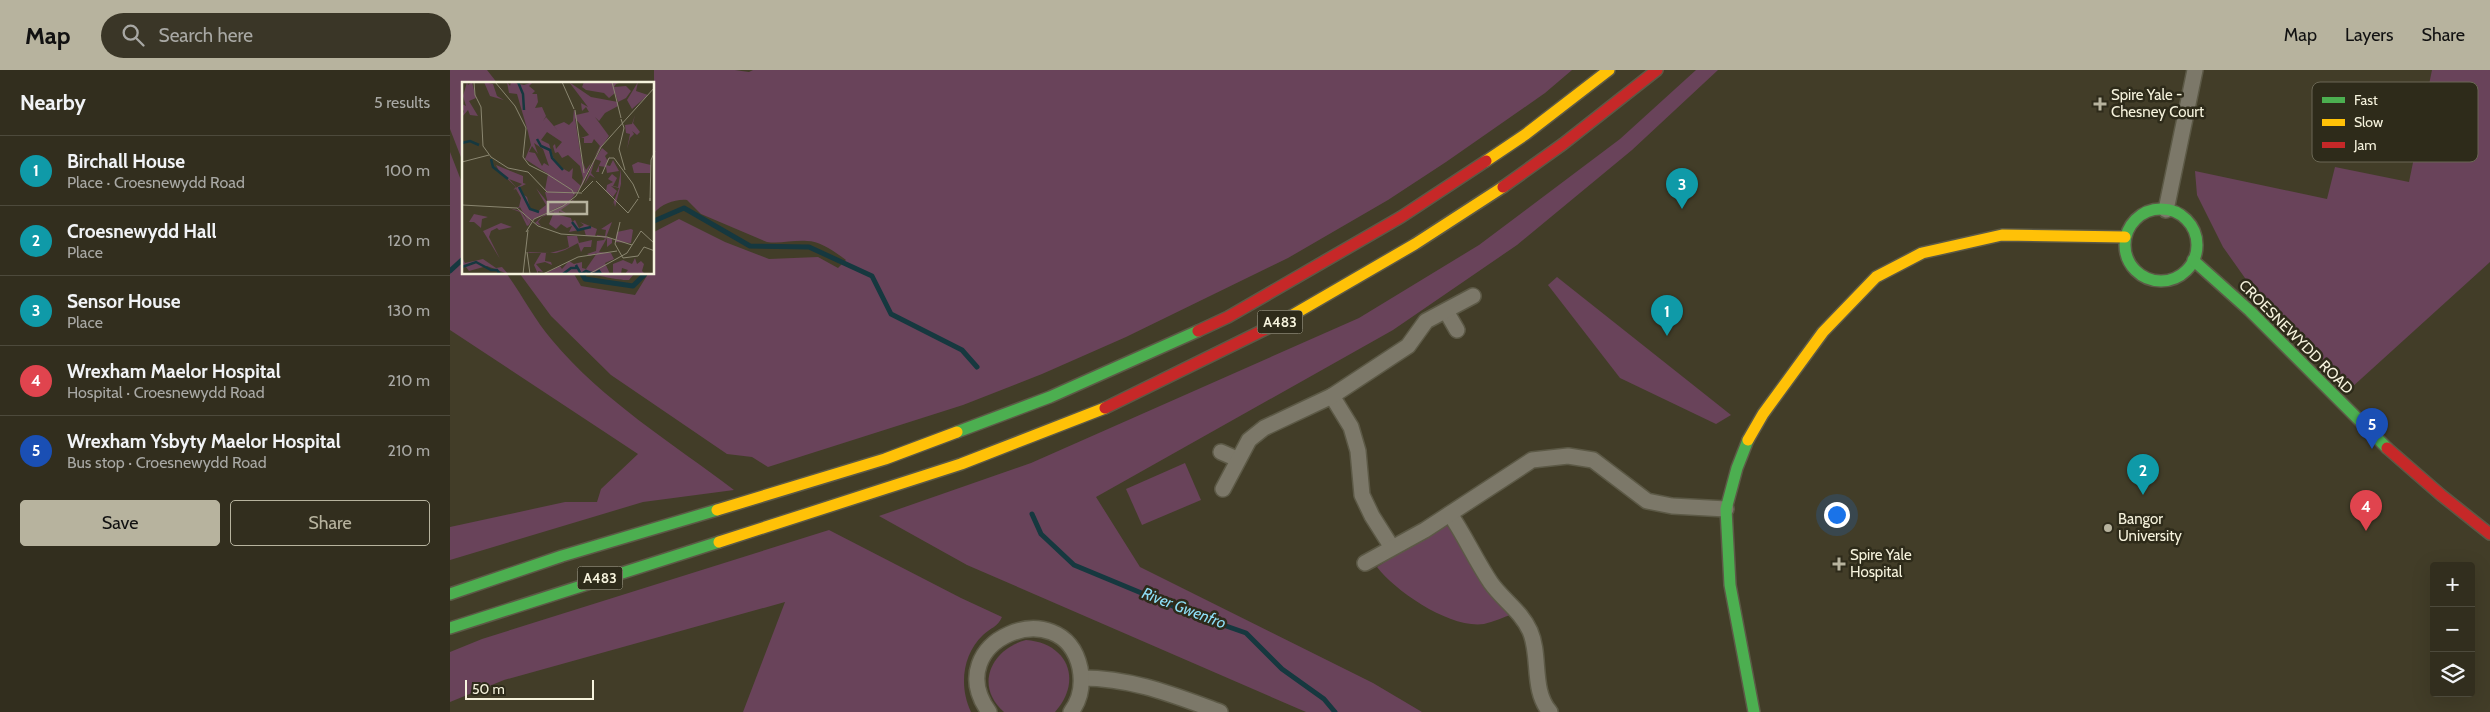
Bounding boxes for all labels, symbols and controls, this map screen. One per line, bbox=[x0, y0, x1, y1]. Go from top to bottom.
search box bbox=[101, 13, 451, 58]
text: Map bbox=[25, 21, 71, 50]
icon: search bbox=[119, 21, 147, 49]
text: Search here bbox=[159, 24, 253, 47]
text: Map bbox=[2284, 24, 2317, 46]
text: Layers bbox=[2345, 24, 2394, 46]
text: Share bbox=[2422, 24, 2465, 46]
inset map bbox=[462, 82, 655, 275]
legend bbox=[2312, 82, 2478, 162]
place label: Spire Yale - Chesney Court bbox=[2111, 86, 2204, 121]
text: Nearby bbox=[20, 90, 86, 115]
text: Fast bbox=[2354, 91, 2378, 109]
text: 5 results bbox=[374, 93, 430, 112]
marker: Spire Yale - Chesney Court bbox=[2093, 97, 2107, 111]
text: Slow bbox=[2354, 113, 2383, 131]
text: Jam bbox=[2353, 136, 2376, 154]
text: Birchall House bbox=[67, 150, 185, 173]
text: 1 bbox=[33, 161, 39, 180]
text: 100 m bbox=[385, 161, 430, 180]
pin: 3 bbox=[1666, 168, 1698, 209]
text: Place · Croesnewydd Road bbox=[67, 173, 245, 192]
text: Croesnewydd Hall bbox=[67, 220, 217, 243]
text: 2 bbox=[32, 231, 40, 250]
text: 120 m bbox=[388, 231, 430, 250]
text: Place bbox=[67, 243, 103, 262]
street label: CROESNEWYDD ROAD bbox=[2235, 276, 2357, 398]
text: Sensor House bbox=[67, 290, 180, 313]
pin: 1 bbox=[1651, 295, 1683, 336]
text: 3 bbox=[32, 301, 40, 320]
text: 130 m bbox=[387, 301, 430, 320]
road number: A483 bbox=[1258, 310, 1302, 334]
text: Place bbox=[67, 313, 103, 332]
text: Wrexham Maelor Hospital bbox=[67, 360, 281, 383]
text: 4 bbox=[31, 371, 41, 390]
text: 210 m bbox=[388, 371, 430, 390]
text: Hospital · Croesnewydd Road bbox=[67, 383, 265, 402]
pin: 5 bbox=[2356, 408, 2388, 449]
text: Wrexham Ysbyty Maelor Hospital bbox=[67, 430, 341, 453]
text: 5 bbox=[32, 441, 40, 460]
text: 210 m bbox=[388, 441, 430, 460]
text: Bus stop · Croesnewydd Road bbox=[67, 453, 267, 472]
pin: 2 bbox=[2127, 454, 2159, 495]
pin: 4 bbox=[2350, 490, 2382, 531]
button: Save bbox=[20, 500, 220, 546]
button: Share bbox=[230, 500, 430, 546]
your location bbox=[1824, 502, 1850, 528]
place label: Bangor University bbox=[2118, 510, 2182, 545]
marker: Bangor University bbox=[2102, 522, 2114, 534]
place label: Spire Yale Hospital bbox=[1850, 546, 1912, 581]
marker: Spire Yale Hospital bbox=[1832, 557, 1846, 571]
map controls bbox=[2430, 562, 2475, 697]
button: + bbox=[2430, 562, 2475, 607]
road number: A483 bbox=[578, 566, 622, 590]
water label: River Gwenfro bbox=[1139, 583, 1229, 633]
button: − bbox=[2430, 607, 2475, 652]
button: layers bbox=[2430, 652, 2475, 697]
scale bar bbox=[465, 677, 594, 700]
text: 50 m bbox=[472, 680, 505, 698]

